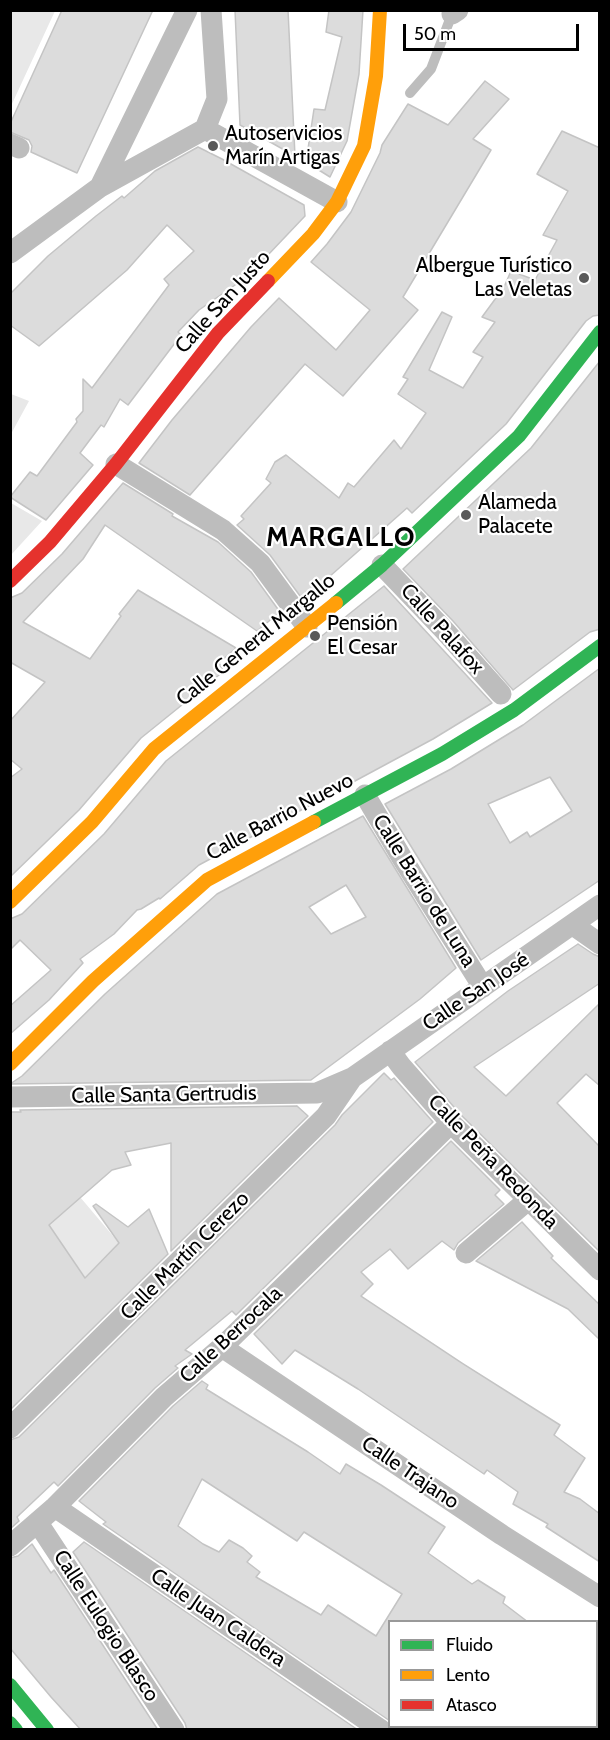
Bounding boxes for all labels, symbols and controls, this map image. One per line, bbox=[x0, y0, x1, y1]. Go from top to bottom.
scale bar bbox=[406, 12, 582, 50]
text: 50 m bbox=[414, 23, 456, 45]
place label: Autoservicios Marín Artigas bbox=[225, 121, 342, 171]
marker: Autoservicios Marín Artigas bbox=[206, 139, 220, 153]
street label: Calle San Justo bbox=[170, 245, 276, 359]
place label: Albergue Turístico Las Veletas bbox=[416, 253, 572, 303]
marker: Albergue Turístico Las Veletas bbox=[577, 271, 591, 285]
place label: Alameda Palacete bbox=[478, 490, 557, 540]
marker: Alameda Palacete bbox=[459, 508, 473, 522]
district label: MARGALLO bbox=[266, 522, 416, 554]
street label: Calle General Margallo bbox=[171, 568, 341, 712]
street label: Calle Palafox bbox=[395, 579, 489, 679]
place label: Pensión El Cesar bbox=[327, 611, 398, 661]
marker: Pensión El Cesar bbox=[308, 629, 322, 643]
street label: Calle Barrio Nuevo bbox=[202, 768, 358, 866]
street label: Calle Barrio de Luna bbox=[367, 810, 481, 972]
street label: Calle San José bbox=[418, 947, 534, 1037]
street label: Calle Santa Gertrudis bbox=[71, 1081, 257, 1109]
street label: Calle Peña Redonda bbox=[422, 1090, 564, 1234]
street label: Calle Martín Cerezo bbox=[115, 1186, 255, 1326]
street label: Calle Berrocala bbox=[175, 1281, 287, 1389]
street label: Calle Trajano bbox=[357, 1431, 463, 1515]
street label: Calle Eulogio Blasco bbox=[48, 1545, 164, 1707]
street label: Calle Juan Caldera bbox=[146, 1563, 290, 1673]
legend bbox=[388, 1620, 598, 1728]
text: Fluido bbox=[446, 1634, 493, 1656]
text: Lento bbox=[446, 1664, 490, 1686]
text: Atasco bbox=[446, 1694, 497, 1716]

